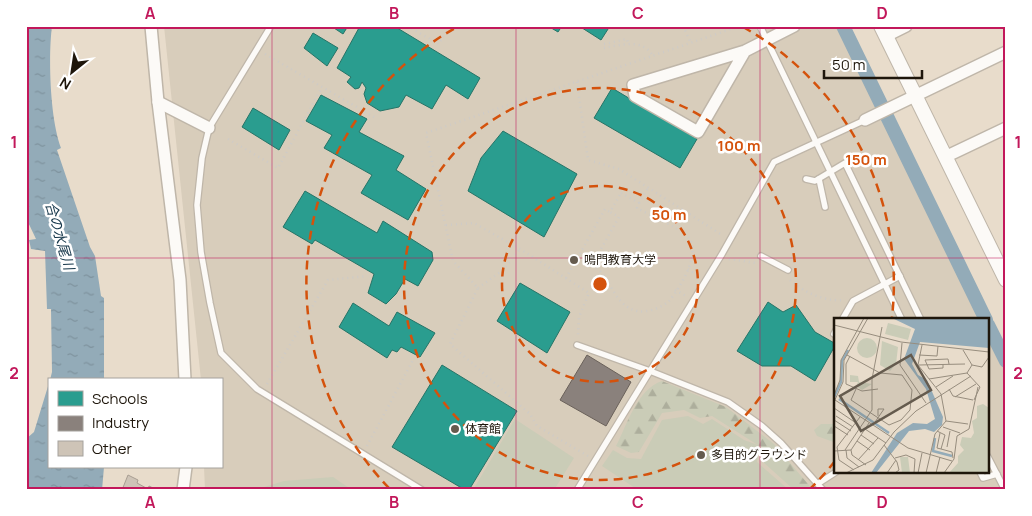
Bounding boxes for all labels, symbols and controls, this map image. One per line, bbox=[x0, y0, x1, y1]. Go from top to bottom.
text: A bbox=[145, 2, 156, 24]
text: B bbox=[389, 2, 399, 24]
text: C bbox=[632, 2, 644, 24]
text: D bbox=[876, 2, 888, 24]
north arrow bbox=[48, 48, 98, 98]
scale bar bbox=[824, 48, 922, 80]
text: 50 m bbox=[832, 54, 866, 75]
text: N bbox=[56, 73, 74, 94]
text: 1 bbox=[10, 131, 18, 153]
text: 1 bbox=[1014, 131, 1022, 153]
text: 100 m bbox=[718, 135, 760, 156]
text: 150 m bbox=[845, 149, 887, 170]
water label: 合の水尾川 bbox=[42, 200, 80, 274]
text: 50 m bbox=[651, 204, 687, 225]
place label: 鳴門教育大学 bbox=[584, 251, 656, 268]
marker: 鳴門教育大学 bbox=[568, 254, 580, 266]
centre of rings bbox=[591, 275, 609, 293]
inset map bbox=[834, 318, 990, 474]
text: 2 bbox=[9, 362, 19, 384]
text: 2 bbox=[1013, 362, 1023, 384]
legend bbox=[48, 378, 222, 468]
text: Schools bbox=[92, 388, 148, 409]
text: Industry bbox=[92, 412, 149, 433]
place label: 体育館 bbox=[465, 420, 501, 437]
marker: 体育館 bbox=[449, 423, 461, 435]
text: Other bbox=[92, 438, 133, 459]
place label: 多目的グラウンド bbox=[711, 446, 807, 463]
marker: 多目的グラウンド bbox=[695, 449, 707, 461]
text: A bbox=[145, 491, 156, 513]
text: B bbox=[389, 491, 399, 513]
text: C bbox=[632, 491, 644, 513]
text: D bbox=[876, 491, 888, 513]

